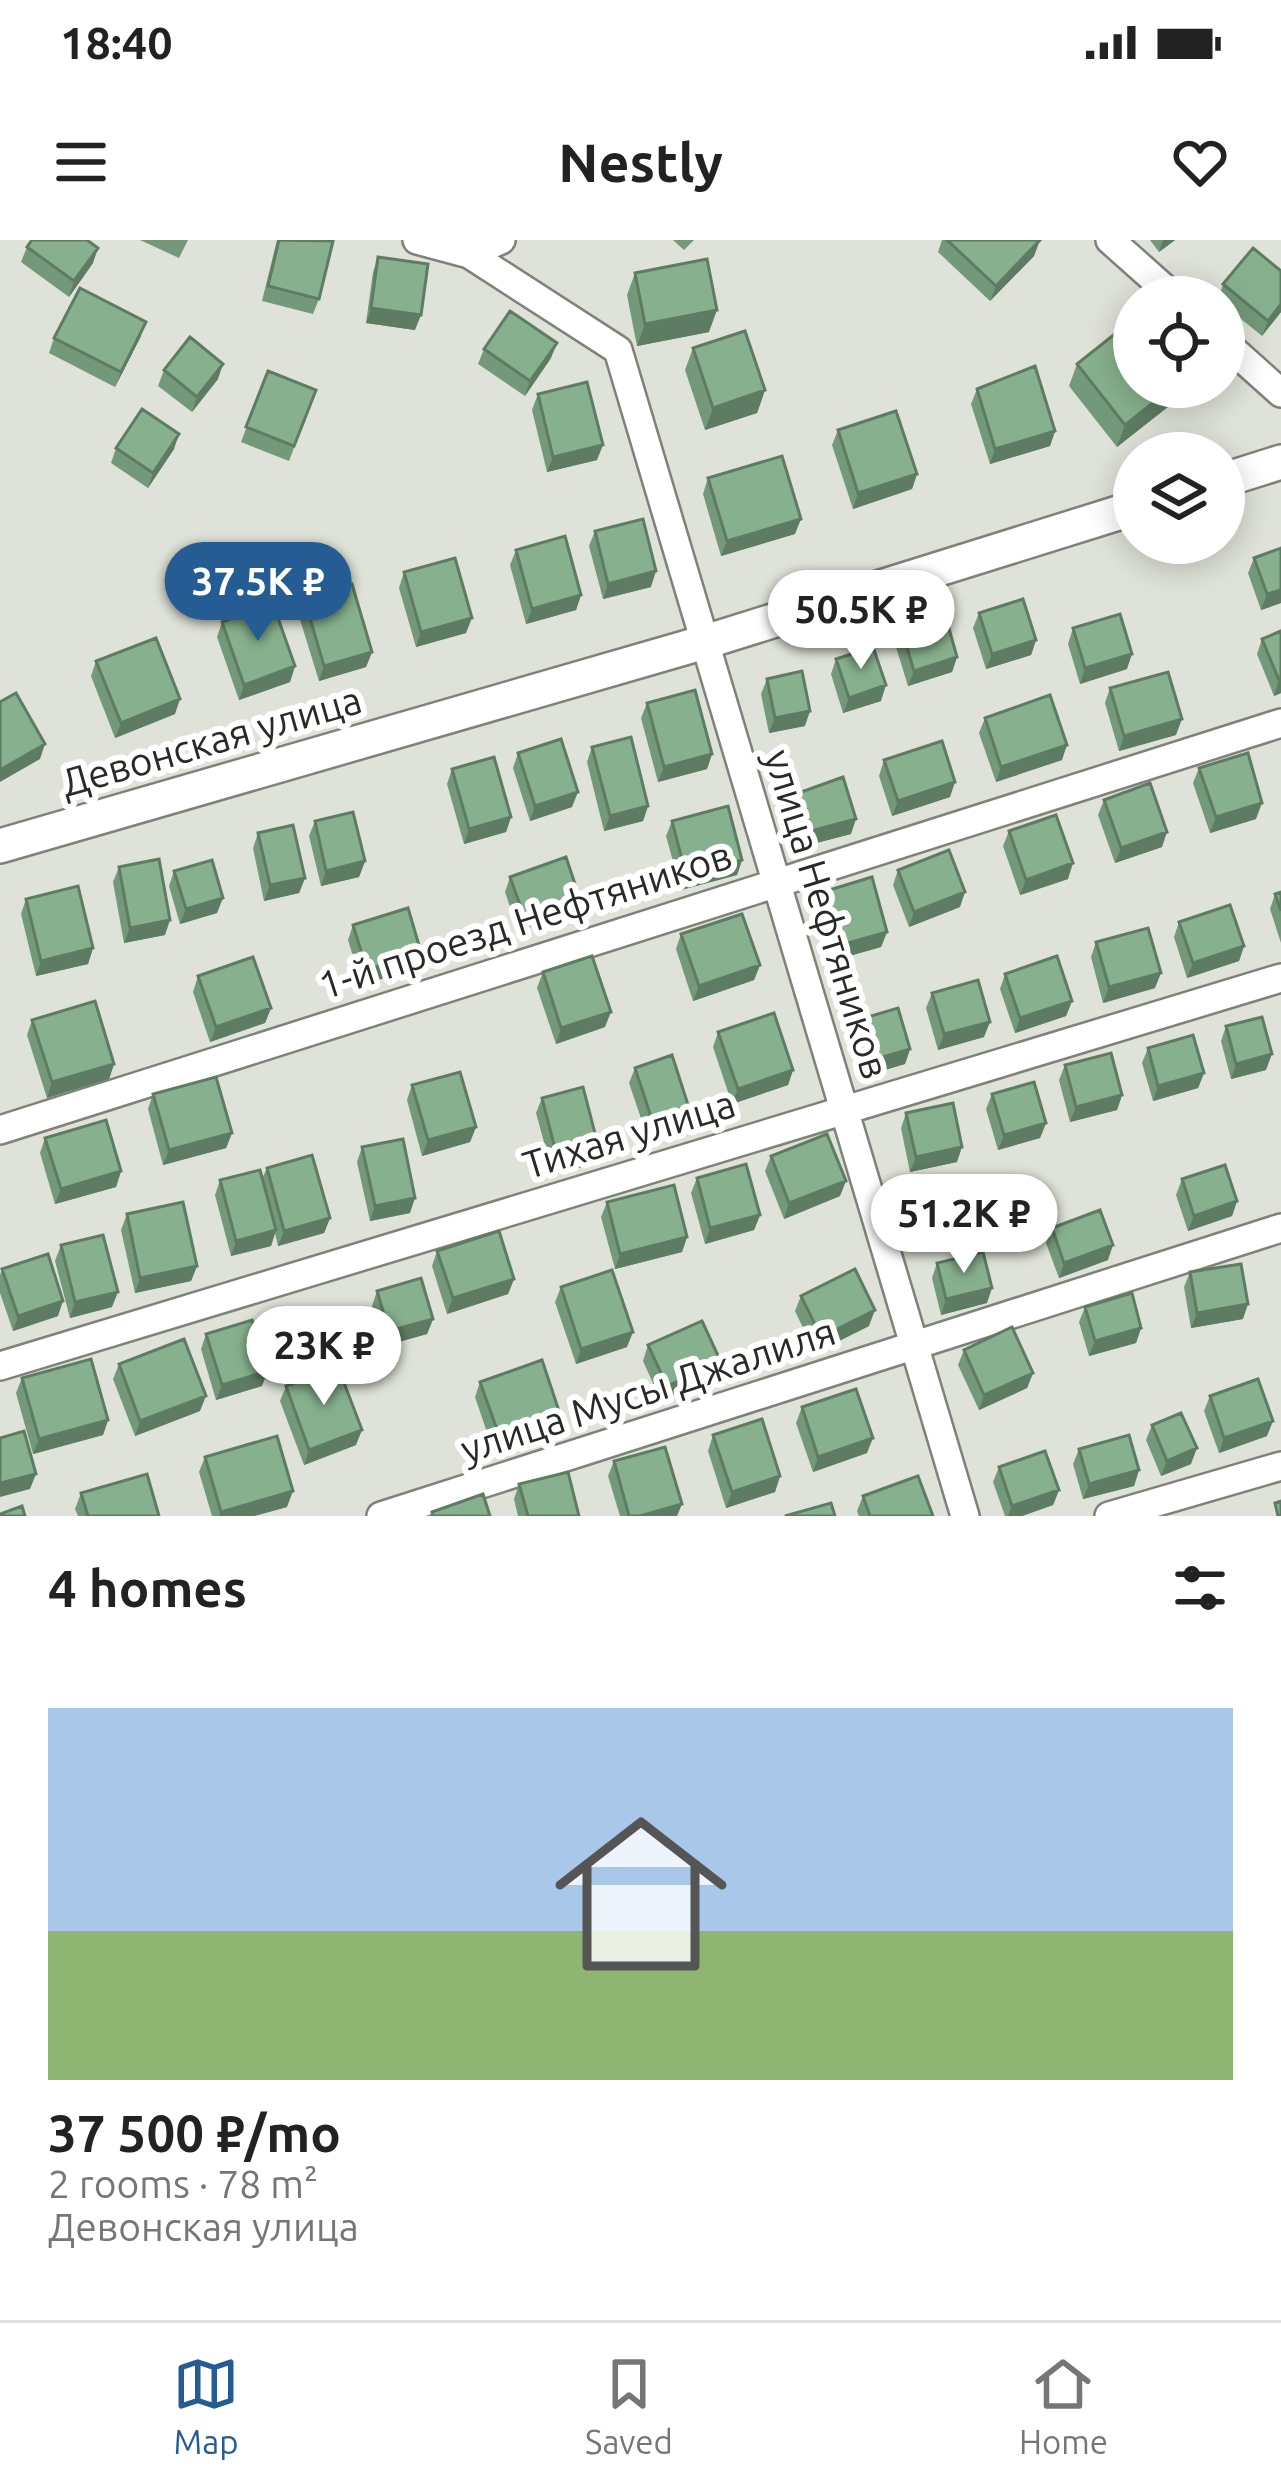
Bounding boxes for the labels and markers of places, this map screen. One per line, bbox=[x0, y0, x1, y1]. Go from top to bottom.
pin: 37.5K ₽ bbox=[147, 542, 369, 644]
pin: 50.5K ₽ bbox=[750, 570, 972, 672]
pin: 51.2K ₽ bbox=[853, 1174, 1075, 1276]
pin: 23K ₽ bbox=[240, 1306, 408, 1408]

